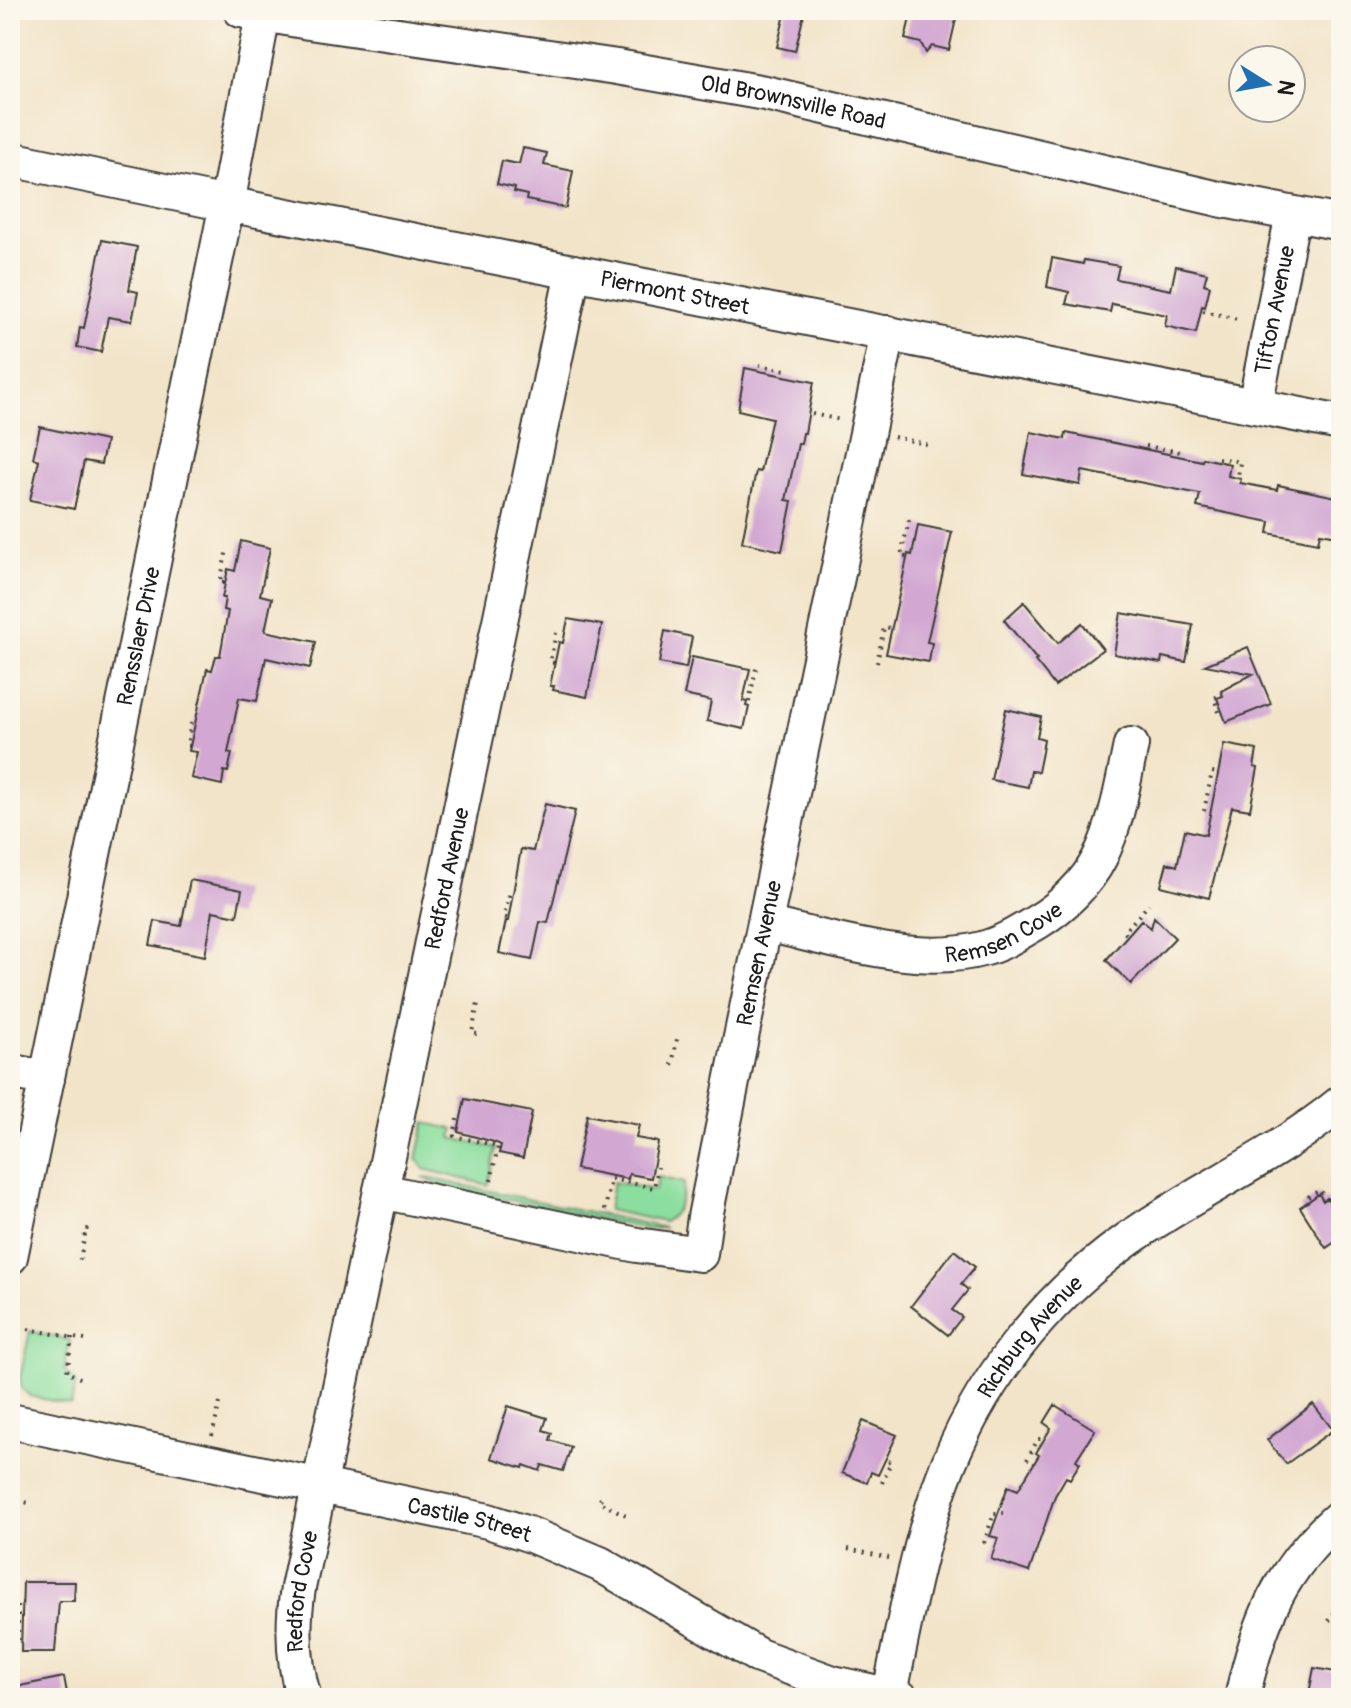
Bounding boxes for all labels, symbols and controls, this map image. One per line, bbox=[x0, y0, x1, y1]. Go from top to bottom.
north arrow bbox=[1227, 44, 1307, 124]
street label: Old Brownsville Road bbox=[699, 69, 888, 136]
text: N bbox=[1270, 78, 1301, 98]
street label: Tifton Avenue bbox=[1249, 243, 1301, 377]
street label: Piermont Street bbox=[598, 265, 752, 321]
street label: Rensslaer Drive bbox=[111, 564, 167, 708]
street label: Redford Avenue bbox=[419, 805, 476, 952]
street label: Remsen Avenue bbox=[731, 878, 788, 1028]
street label: Remsen Cove bbox=[944, 896, 1068, 970]
street label: Richburg Avenue bbox=[972, 1269, 1089, 1404]
street label: Castile Street bbox=[405, 1492, 535, 1549]
street label: Redford Cove bbox=[281, 1528, 325, 1653]

